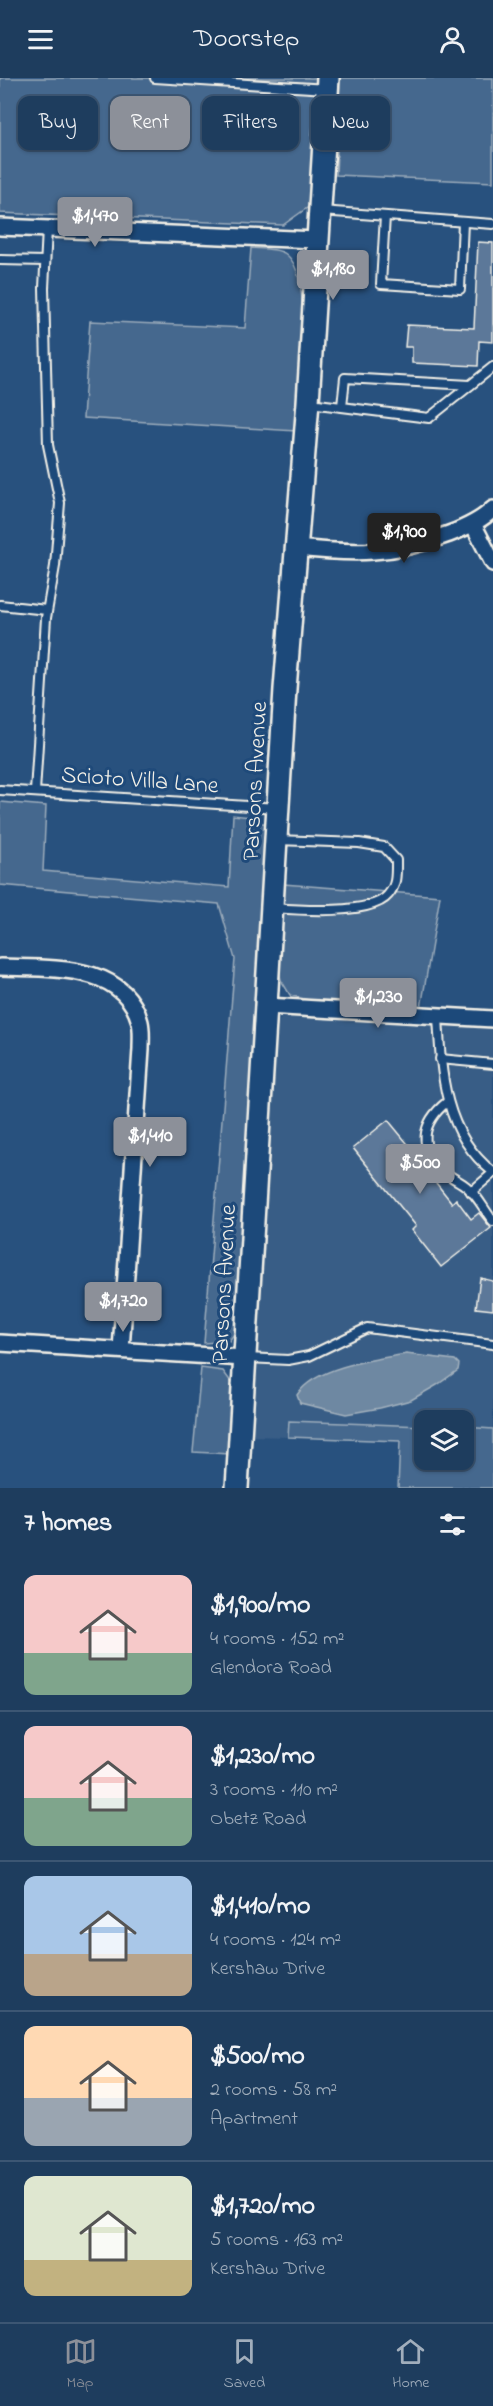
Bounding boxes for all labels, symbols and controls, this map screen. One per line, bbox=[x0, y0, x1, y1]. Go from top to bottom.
text: Doorstep bbox=[194, 20, 299, 59]
icon: menu bbox=[24, 23, 57, 56]
icon: person bbox=[436, 23, 469, 56]
chip: Buy bbox=[18, 96, 98, 150]
chip: Rent bbox=[110, 96, 190, 150]
chip: Filters bbox=[202, 96, 299, 150]
chip: New bbox=[311, 96, 390, 150]
pin: $1,470 bbox=[46, 197, 144, 248]
text: $1,470 bbox=[71, 202, 119, 231]
pin: $1,180 bbox=[284, 250, 382, 301]
text: $1,180 bbox=[311, 255, 355, 284]
pin: $1,900 bbox=[355, 513, 453, 564]
text: $1,900 bbox=[381, 518, 427, 547]
street label: Parsons Avenue bbox=[235, 700, 278, 862]
street label: Scioto Villa Lane bbox=[60, 759, 220, 804]
pin: $1,230 bbox=[329, 978, 427, 1029]
text: $1,230 bbox=[354, 983, 402, 1012]
pin: $1,410 bbox=[101, 1117, 199, 1168]
text: $1,410 bbox=[127, 1122, 173, 1151]
pin: $500 bbox=[384, 1144, 456, 1195]
text: $500 bbox=[400, 1149, 440, 1178]
street label: Parsons Avenue bbox=[204, 1203, 247, 1365]
pin: $1,720 bbox=[74, 1282, 172, 1333]
text: $1,720 bbox=[99, 1287, 147, 1316]
map controls bbox=[414, 1410, 474, 1470]
button: layers bbox=[414, 1410, 474, 1470]
text: 7 homes bbox=[24, 1505, 112, 1543]
icon: filters bbox=[436, 1508, 469, 1541]
text: $1,900/mo bbox=[210, 1587, 311, 1625]
icon: home bbox=[72, 1599, 144, 1671]
text: 4 rooms · 152 m² bbox=[210, 1625, 344, 1654]
text: Glendora Road bbox=[210, 1654, 332, 1683]
text: $1,230/mo bbox=[210, 1738, 315, 1776]
icon: home bbox=[72, 1750, 144, 1822]
text: 3 rooms · 110 m² bbox=[210, 1776, 338, 1805]
text: Obetz Road bbox=[210, 1805, 306, 1834]
text: $1,410/mo bbox=[210, 1888, 310, 1926]
icon: home bbox=[72, 1900, 144, 1972]
text: 4 rooms · 124 m² bbox=[210, 1926, 341, 1955]
text: Kershaw Drive bbox=[210, 1955, 325, 1984]
text: $500/mo bbox=[210, 2038, 305, 2076]
icon: home bbox=[72, 2050, 144, 2122]
text: 2 rooms · 58 m² bbox=[210, 2076, 337, 2105]
text: Apartment bbox=[210, 2105, 298, 2134]
text: $1,720/mo bbox=[210, 2188, 315, 2226]
icon: home bbox=[72, 2200, 144, 2272]
text: 5 rooms · 163 m² bbox=[210, 2226, 343, 2255]
text: Kershaw Drive bbox=[210, 2255, 325, 2284]
tab: Map bbox=[64, 2335, 97, 2395]
tab: Saved bbox=[224, 2335, 265, 2395]
tab: Home bbox=[392, 2335, 429, 2395]

